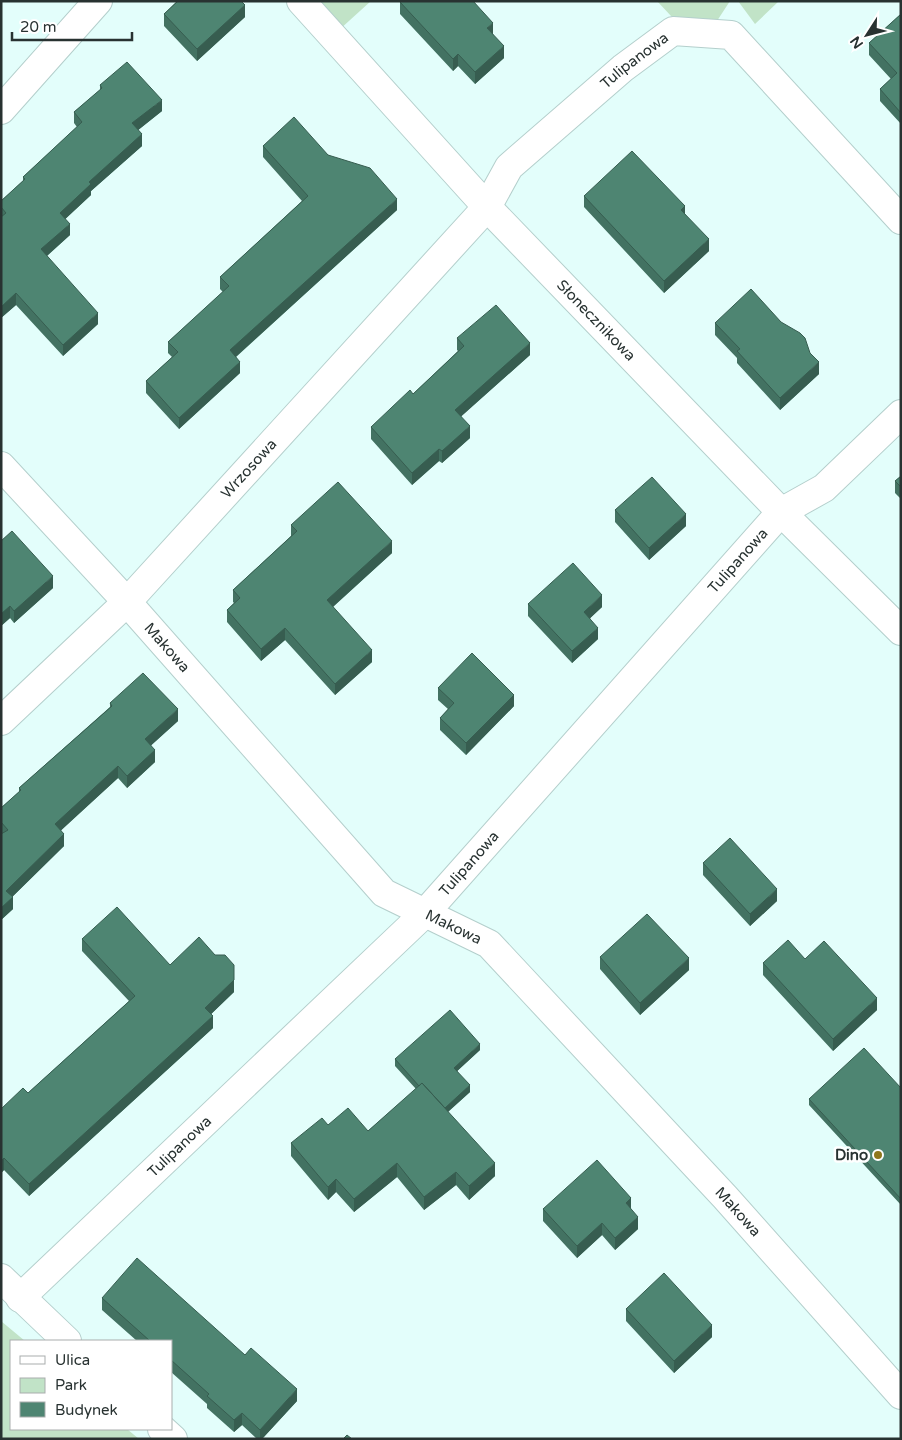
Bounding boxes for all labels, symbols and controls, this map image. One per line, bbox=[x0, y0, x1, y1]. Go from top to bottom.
scale bar bbox=[12, 10, 132, 42]
north arrow bbox=[842, 10, 892, 60]
text: 20 m bbox=[20, 18, 57, 36]
street label: Tulipanowa bbox=[597, 29, 672, 92]
text: N bbox=[847, 33, 867, 52]
street label: Słonecznikowa bbox=[553, 276, 639, 365]
street label: Wrzosowa bbox=[217, 435, 280, 502]
street label: Tulipanowa bbox=[704, 524, 772, 597]
street label: Makowa bbox=[140, 619, 194, 676]
street label: Tulipanowa bbox=[435, 827, 503, 900]
street label: Makowa bbox=[423, 906, 485, 948]
street label: Tulipanowa bbox=[144, 1112, 215, 1181]
place label: Dino bbox=[835, 1146, 868, 1164]
marker: Dino bbox=[872, 1149, 884, 1161]
street label: Makowa bbox=[711, 1183, 765, 1240]
legend bbox=[10, 1340, 172, 1430]
text: Ulica bbox=[55, 1351, 90, 1369]
text: Park bbox=[55, 1376, 87, 1394]
text: Budynek bbox=[55, 1401, 118, 1419]

